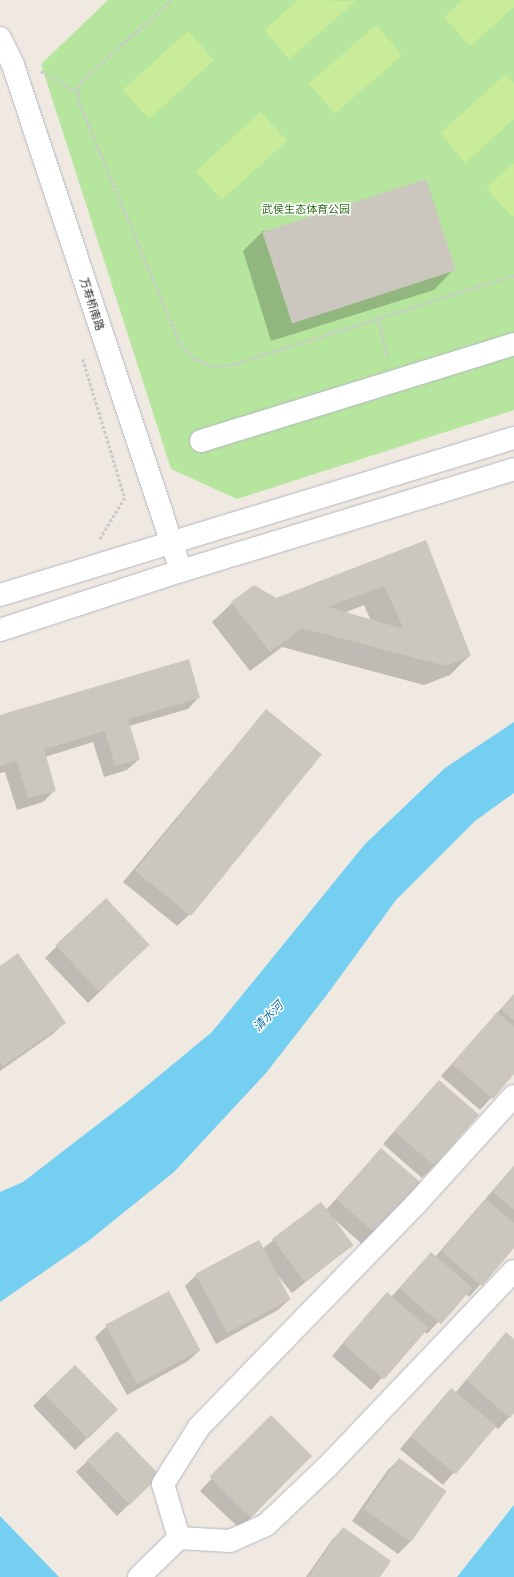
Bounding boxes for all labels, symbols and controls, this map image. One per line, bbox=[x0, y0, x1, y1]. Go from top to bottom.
park label: 武侯生态体育公园 bbox=[262, 202, 350, 216]
street label: 万寿桥南路 bbox=[77, 276, 107, 332]
water label: 清水河 bbox=[250, 998, 286, 1034]

